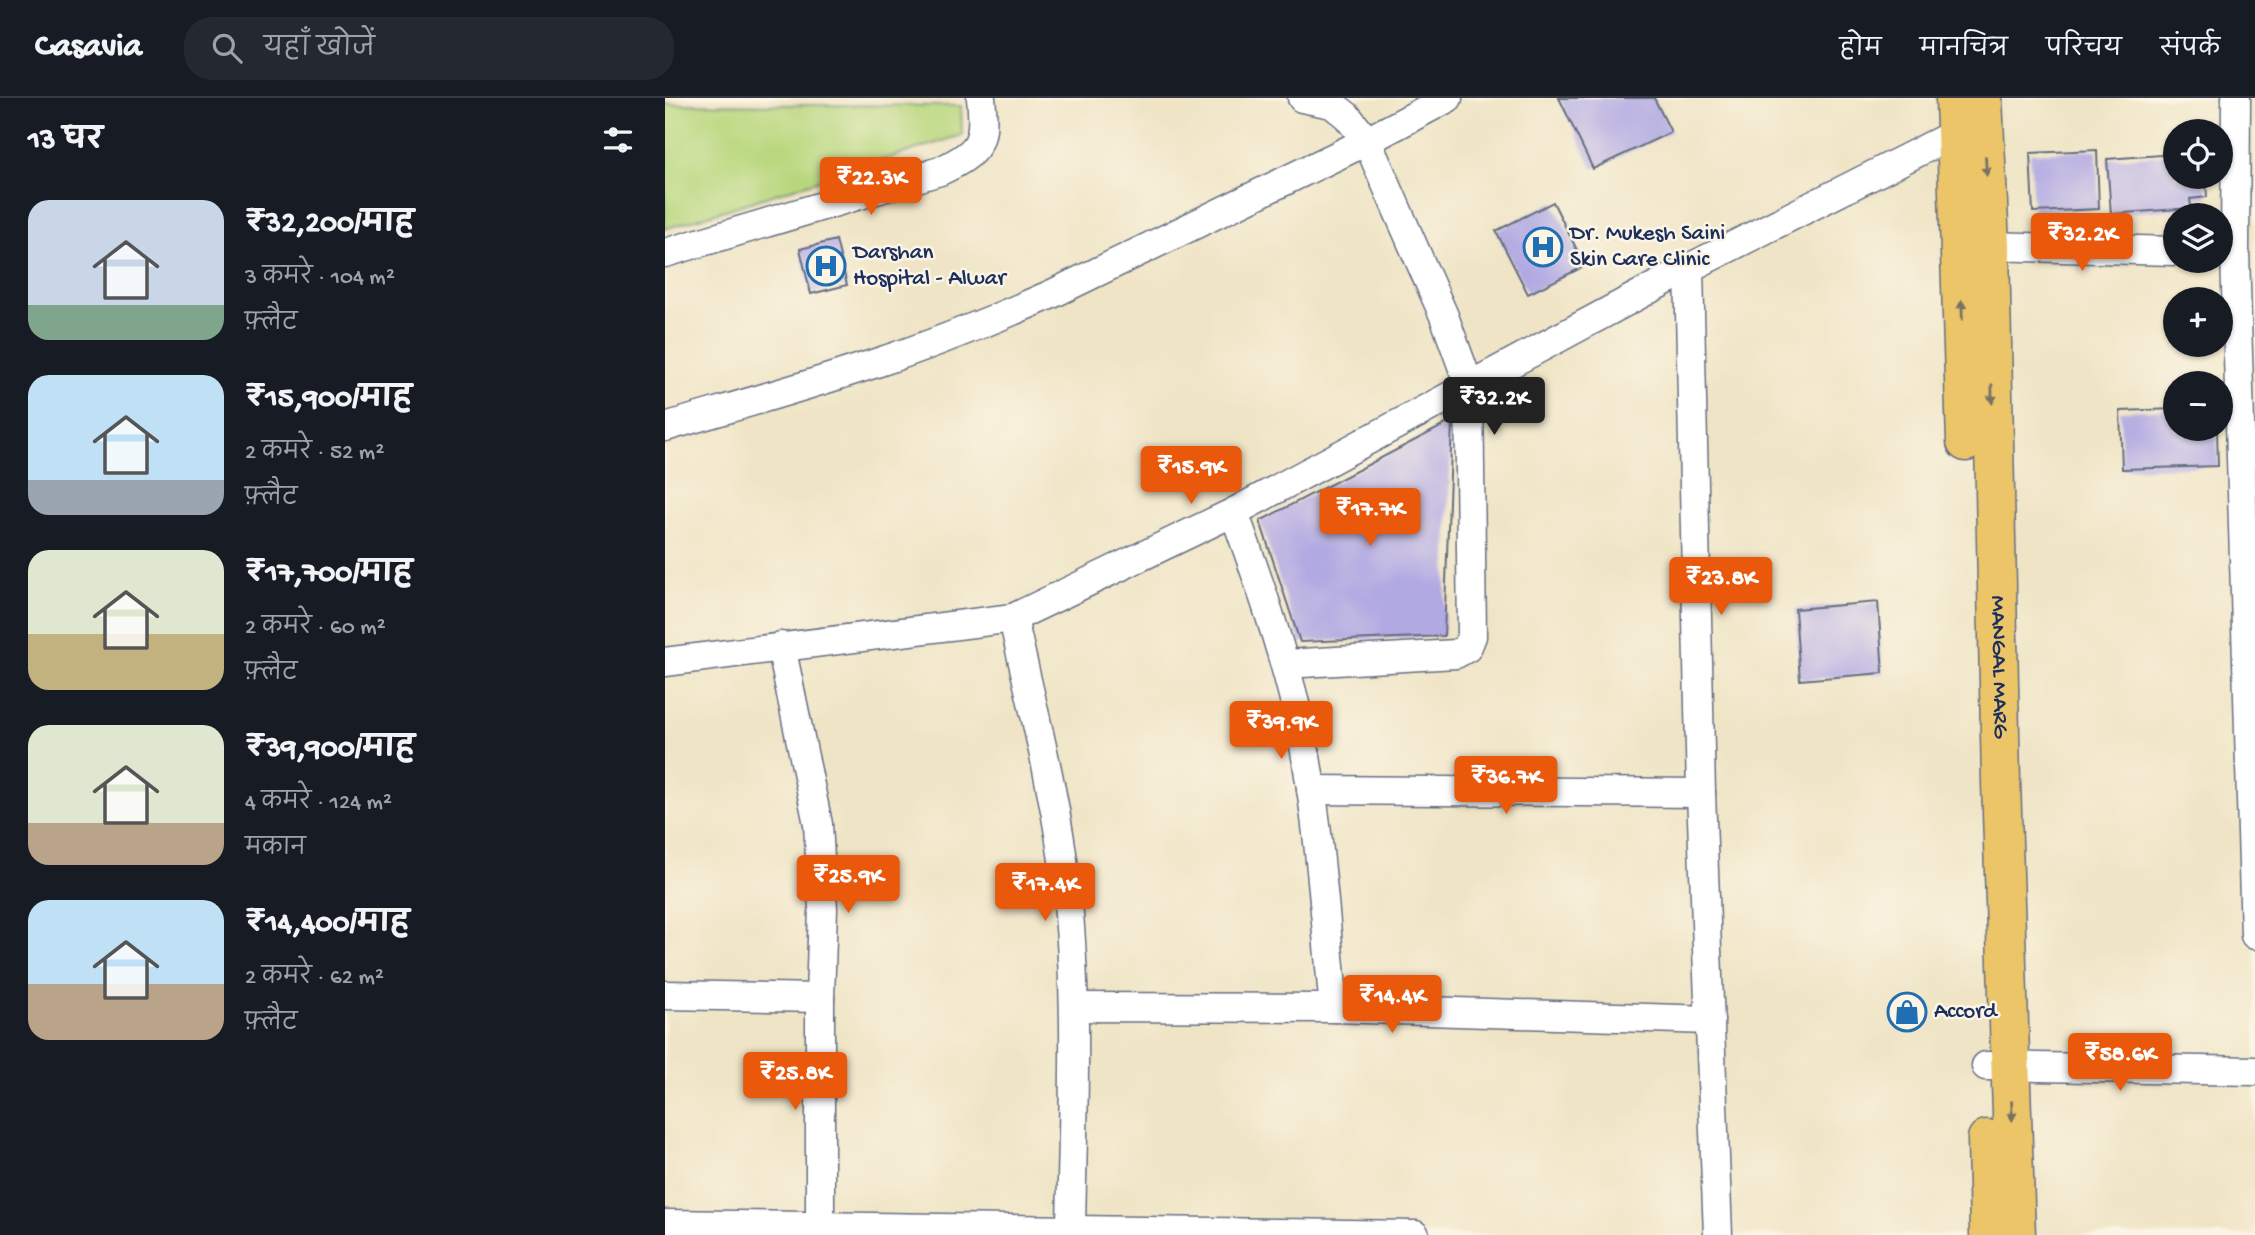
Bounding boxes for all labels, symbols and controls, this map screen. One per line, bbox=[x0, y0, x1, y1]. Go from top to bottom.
search box bbox=[184, 17, 674, 80]
text: Casavia bbox=[35, 29, 142, 67]
icon: search bbox=[208, 29, 246, 67]
text: यहाँ खोजें bbox=[264, 35, 375, 66]
text: होम bbox=[1839, 36, 1882, 65]
text: मानचित्र bbox=[1920, 36, 2008, 65]
text: परिचय bbox=[2046, 36, 2122, 65]
text: संपर्क bbox=[2160, 36, 2220, 65]
map controls bbox=[2163, 119, 2233, 441]
button: locate bbox=[2163, 119, 2233, 189]
icon: filters bbox=[599, 121, 637, 159]
text: 13 घर bbox=[28, 125, 103, 160]
one-way arrow bbox=[1981, 155, 1992, 177]
pin: ₹22.3K bbox=[814, 158, 928, 217]
text: ₹22.3K bbox=[836, 166, 906, 193]
button: layers bbox=[2163, 203, 2233, 273]
text: ₹32,200/माह bbox=[245, 208, 414, 243]
pin: ₹32.2K bbox=[2025, 214, 2139, 273]
place label: Dr. Mukesh Saini Skin Care Clinic bbox=[1568, 221, 1725, 274]
text: ₹32.2K bbox=[2047, 222, 2117, 249]
hospital icon: Dr. Mukesh Saini Skin Care Clinic bbox=[1522, 226, 1564, 268]
icon: home bbox=[84, 228, 168, 312]
place label: Darshan Hospital - Alwar bbox=[851, 240, 1007, 293]
hospital icon: Darshan Hospital - Alwar bbox=[805, 245, 847, 287]
text: 3 कमरे · 104 m² bbox=[245, 265, 395, 292]
button: + bbox=[2163, 287, 2233, 357]
one-way arrow bbox=[1956, 298, 1968, 320]
text: फ़्लैट bbox=[245, 311, 297, 338]
button: − bbox=[2163, 371, 2233, 441]
pin: ₹32.2K bbox=[1437, 378, 1551, 437]
text: ₹15,900/माह bbox=[245, 383, 412, 418]
one-way arrow bbox=[1986, 383, 1997, 405]
text: ₹32.2K bbox=[1459, 386, 1529, 413]
icon: home bbox=[84, 403, 168, 487]
text: 2 कमरे · 52 m² bbox=[245, 440, 384, 467]
pin: ₹15.9K bbox=[1134, 446, 1248, 506]
text: ₹15.9K bbox=[1157, 455, 1225, 482]
text: फ़्लैट bbox=[245, 486, 297, 513]
pin: ₹17.7K bbox=[1313, 489, 1427, 548]
text: ₹17.7K bbox=[1336, 497, 1404, 524]
text: ₹17,700/माह bbox=[245, 558, 412, 593]
pin: ₹23.8K bbox=[1664, 558, 1778, 617]
text: ₹23.8K bbox=[1685, 566, 1757, 593]
icon: home bbox=[84, 578, 168, 662]
street label: MANGAL MARG bbox=[1984, 595, 2014, 740]
text: 2 कमरे · 60 m² bbox=[245, 615, 386, 642]
text: फ़्लैट bbox=[245, 661, 297, 688]
pin: ₹39.9K bbox=[1224, 702, 1338, 761]
text: ₹39.9K bbox=[1246, 710, 1316, 737]
text: ₹39,900/माह bbox=[245, 733, 415, 768]
icon: home bbox=[84, 753, 168, 837]
pin: ₹36.7K bbox=[1449, 756, 1563, 816]
text: ₹36.7K bbox=[1470, 765, 1542, 792]
text: 4 कमरे · 124 m² bbox=[245, 790, 392, 817]
text: मकान bbox=[245, 836, 306, 863]
pin: ₹25.9K bbox=[791, 856, 905, 915]
text: ₹25.9K bbox=[813, 864, 883, 891]
pin: ₹17.4K bbox=[988, 864, 1102, 923]
text: ₹17.4K bbox=[1011, 872, 1079, 899]
text: ₹14,400/माह bbox=[245, 908, 410, 943]
icon: home bbox=[84, 928, 168, 1012]
text: 2 कमरे · 62 m² bbox=[245, 965, 384, 992]
pin: ₹14.4K bbox=[1335, 976, 1449, 1035]
text: ₹14.4K bbox=[1359, 984, 1425, 1011]
shop icon: Accord bbox=[1886, 991, 1928, 1033]
place label: Accord bbox=[1934, 999, 1998, 1026]
text: फ़्लैट bbox=[245, 1011, 297, 1038]
pin: ₹58.6K bbox=[2063, 1034, 2177, 1093]
text: ₹58.6K bbox=[2084, 1042, 2156, 1069]
pin: ₹25.8K bbox=[738, 1052, 852, 1112]
text: ₹25.8K bbox=[759, 1061, 831, 1088]
one-way arrow bbox=[2007, 1100, 2018, 1122]

